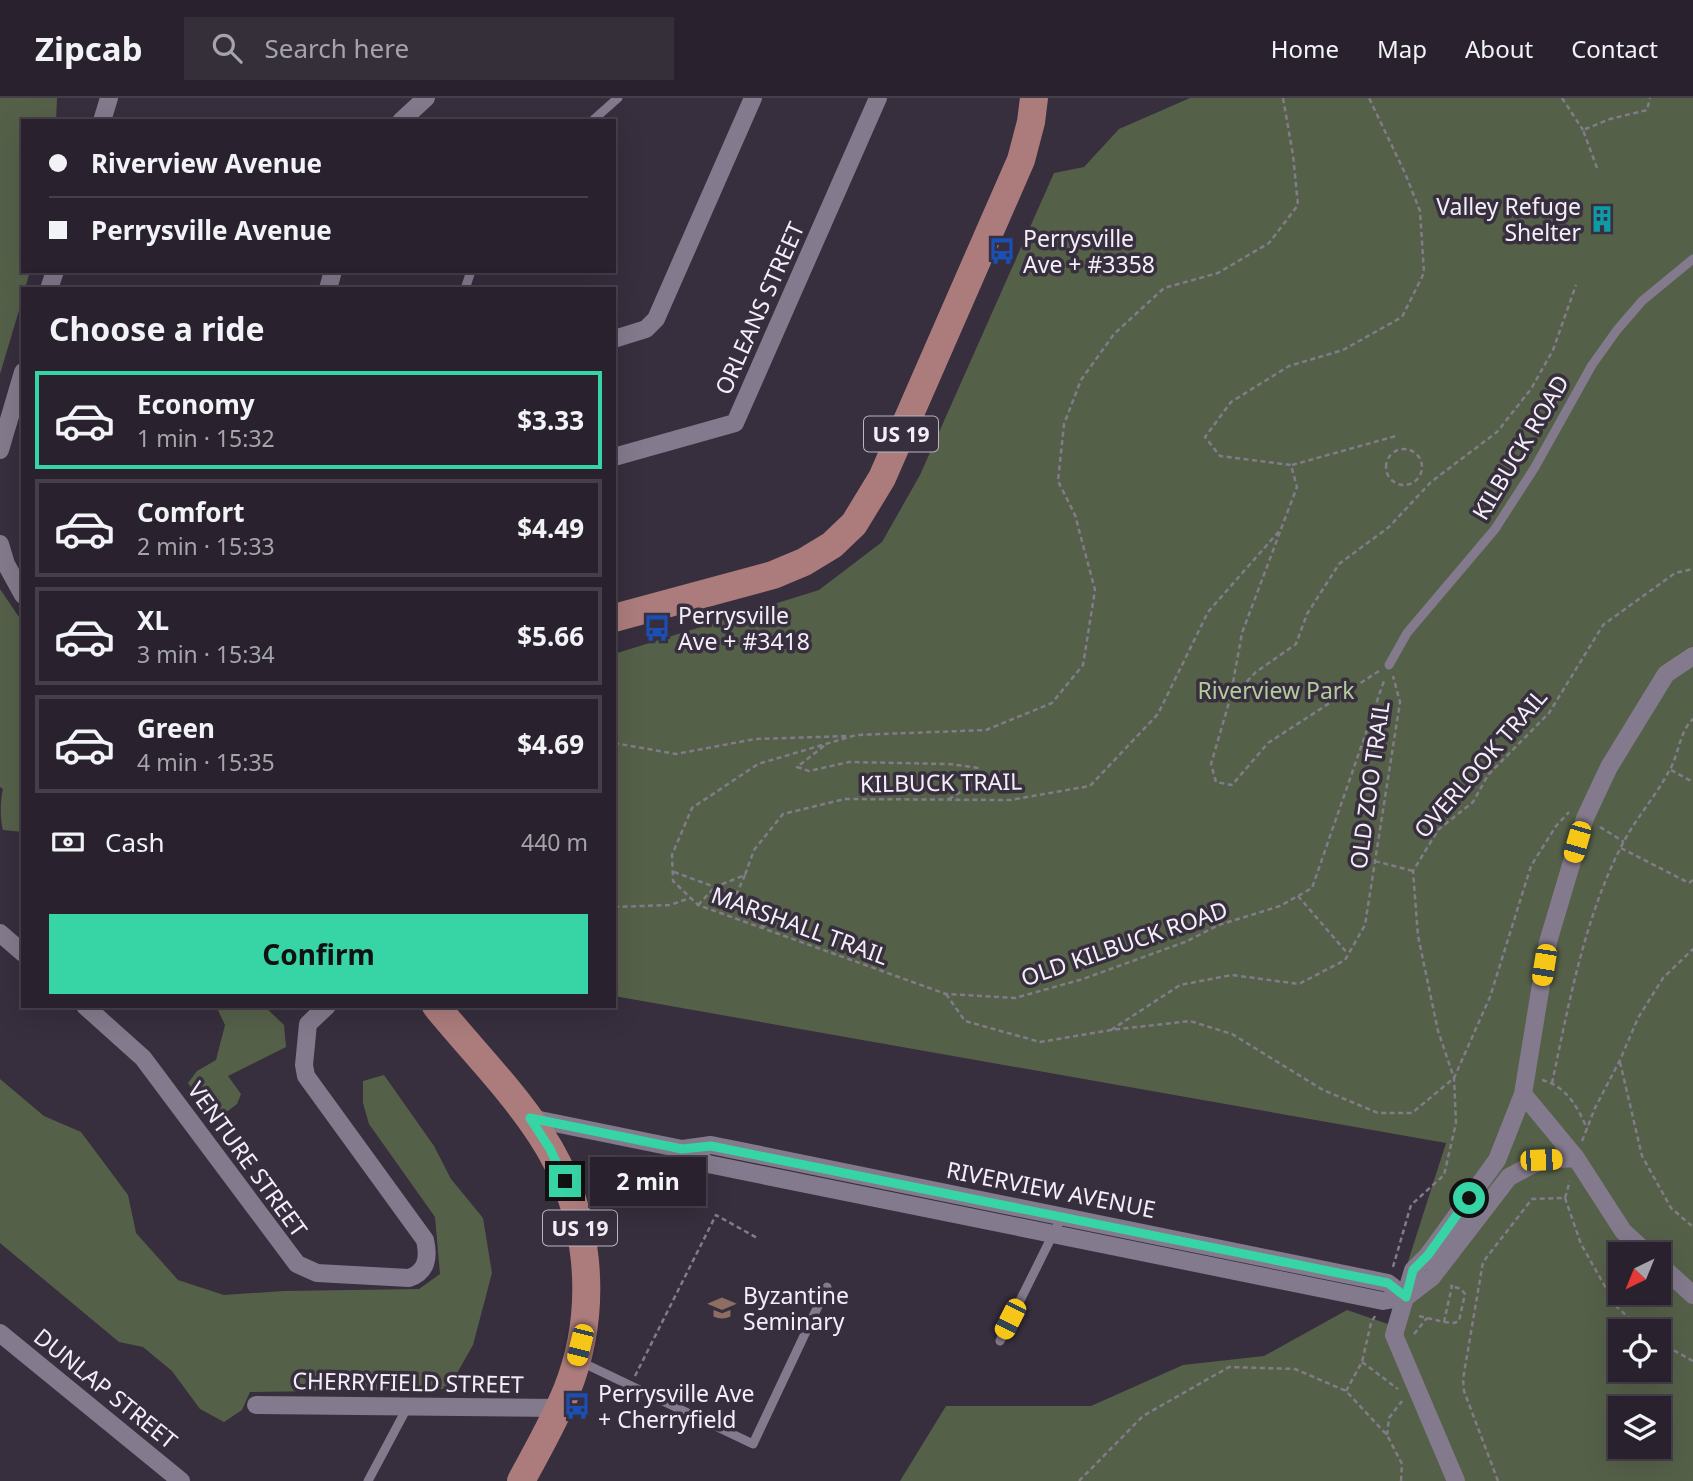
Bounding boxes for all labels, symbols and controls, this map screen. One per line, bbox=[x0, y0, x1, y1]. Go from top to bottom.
search box bbox=[184, 17, 674, 80]
text: Zipcab bbox=[35, 26, 142, 71]
icon: search bbox=[208, 29, 246, 67]
text: Search here bbox=[264, 30, 409, 66]
text: Home bbox=[1271, 32, 1339, 65]
text: Map bbox=[1377, 32, 1427, 65]
text: About bbox=[1465, 32, 1533, 65]
text: Contact bbox=[1571, 32, 1658, 65]
text: Riverview Avenue bbox=[91, 145, 322, 181]
place label: Valley Refuge Shelter bbox=[1436, 190, 1581, 248]
building icon: Valley Refuge Shelter bbox=[1587, 204, 1617, 234]
text: Perrysville Avenue bbox=[91, 212, 332, 248]
street label: ORLEANS STREET bbox=[707, 216, 812, 399]
place label: Perrysville Ave + #3358 bbox=[1023, 222, 1155, 280]
bus stop icon: Perrysville Ave + #3358 bbox=[987, 236, 1017, 266]
text: Choose a ride bbox=[49, 307, 265, 350]
street label: KILBUCK ROAD bbox=[1464, 369, 1576, 525]
text: Economy bbox=[137, 386, 255, 422]
icon: car bbox=[53, 389, 116, 452]
text: $3.33 bbox=[517, 402, 584, 438]
road number: US 19 bbox=[864, 416, 938, 452]
text: 1 min · 15:32 bbox=[137, 422, 275, 454]
text: Comfort bbox=[137, 494, 245, 530]
icon: car bbox=[53, 497, 116, 560]
text: $4.49 bbox=[517, 510, 584, 546]
text: 2 min · 15:33 bbox=[137, 530, 275, 562]
place label: Perrysville Ave + #3418 bbox=[678, 599, 810, 657]
text: XL bbox=[137, 602, 169, 638]
icon: car bbox=[53, 605, 116, 668]
bus stop icon: Perrysville Ave + #3418 bbox=[642, 613, 672, 643]
text: $5.66 bbox=[517, 618, 584, 654]
text: 3 min · 15:34 bbox=[137, 638, 275, 670]
park label: Riverview Park bbox=[1197, 674, 1355, 706]
street label: OVERLOOK TRAIL bbox=[1406, 682, 1554, 844]
street label: OLD ZOO TRAIL bbox=[1341, 699, 1397, 871]
text: Green bbox=[137, 710, 215, 746]
icon: car bbox=[53, 713, 116, 776]
text: $4.69 bbox=[517, 726, 584, 762]
text: 4 min · 15:35 bbox=[137, 746, 275, 778]
street label: KILBUCK TRAIL bbox=[860, 765, 1022, 799]
car bbox=[1562, 819, 1593, 865]
icon: cash bbox=[49, 823, 87, 861]
text: Cash bbox=[105, 824, 165, 860]
text: 440 m bbox=[521, 826, 588, 858]
street label: MARSHALL TRAIL bbox=[707, 878, 893, 972]
street label: OLD KILBUCK ROAD bbox=[1016, 893, 1232, 993]
button: Confirm bbox=[49, 914, 588, 994]
car bbox=[1531, 943, 1558, 987]
street label: VENTURE STREET bbox=[181, 1075, 315, 1243]
car bbox=[1520, 1149, 1563, 1171]
street label: RIVERVIEW AVENUE bbox=[944, 1153, 1158, 1225]
callout: 2 min bbox=[590, 1156, 705, 1206]
route end bbox=[549, 1165, 581, 1197]
text: 2 min bbox=[616, 1165, 680, 1197]
route start bbox=[1453, 1182, 1485, 1214]
road number: US 19 bbox=[543, 1210, 617, 1246]
north arrow bbox=[1608, 1242, 1671, 1306]
map controls bbox=[1608, 1242, 1671, 1459]
place label: Byzantine Seminary bbox=[743, 1279, 849, 1337]
school or university icon: Byzantine Seminary bbox=[707, 1293, 737, 1323]
car bbox=[992, 1296, 1029, 1342]
button: locate bbox=[1608, 1319, 1671, 1382]
street label: DUNLAP STREET bbox=[28, 1320, 185, 1456]
car bbox=[565, 1322, 596, 1368]
street label: CHERRYFIELD STREET bbox=[292, 1364, 524, 1400]
place label: Perrysville Ave + Cherryfield bbox=[598, 1377, 754, 1435]
bus stop icon: Perrysville Ave + Cherryfield bbox=[562, 1391, 592, 1421]
button: layers bbox=[1608, 1396, 1671, 1459]

